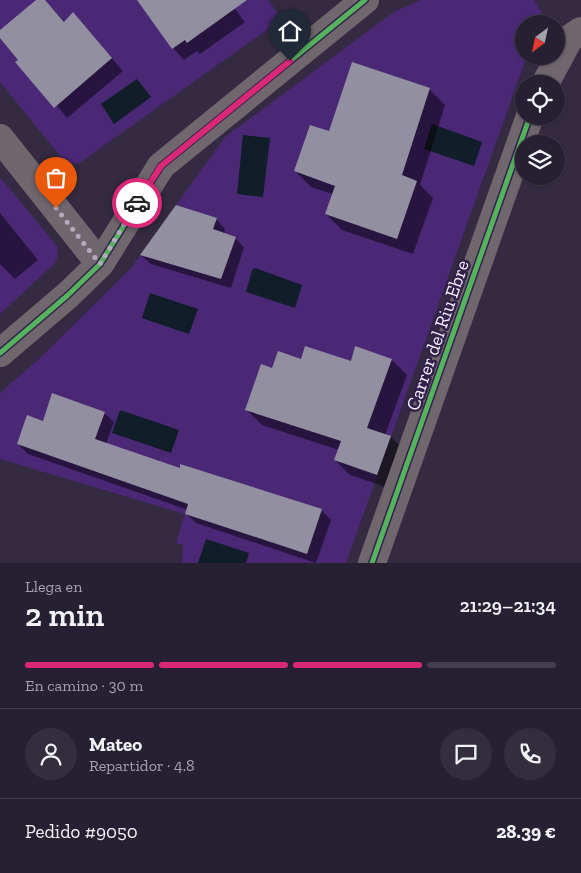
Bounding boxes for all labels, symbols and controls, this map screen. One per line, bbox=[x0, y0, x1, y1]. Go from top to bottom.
pin bbox=[269, 10, 311, 61]
north arrow bbox=[515, 15, 565, 65]
map controls bbox=[515, 15, 565, 185]
icon: home bbox=[276, 17, 304, 45]
button: locate bbox=[515, 75, 565, 125]
button: layers bbox=[515, 135, 565, 185]
pin bbox=[35, 157, 77, 208]
icon: bag bbox=[42, 164, 70, 192]
courier bbox=[112, 178, 162, 228]
icon: car bbox=[123, 189, 151, 217]
street label: Carrer del Riu Ebre bbox=[401, 257, 474, 413]
text: Llega en bbox=[25, 577, 82, 596]
text: 21:29–21:34 bbox=[460, 594, 556, 617]
text: 2 min bbox=[25, 596, 104, 634]
text: En camino · 30 m bbox=[25, 676, 143, 695]
button: person bbox=[25, 728, 77, 780]
button: chat bbox=[440, 728, 492, 780]
button: phone bbox=[504, 728, 556, 780]
text: Mateo bbox=[89, 733, 142, 756]
text: Repartidor · 4.8 bbox=[89, 756, 195, 775]
text: Pedido #9050 bbox=[25, 820, 138, 843]
text: 28.39 € bbox=[496, 820, 556, 843]

